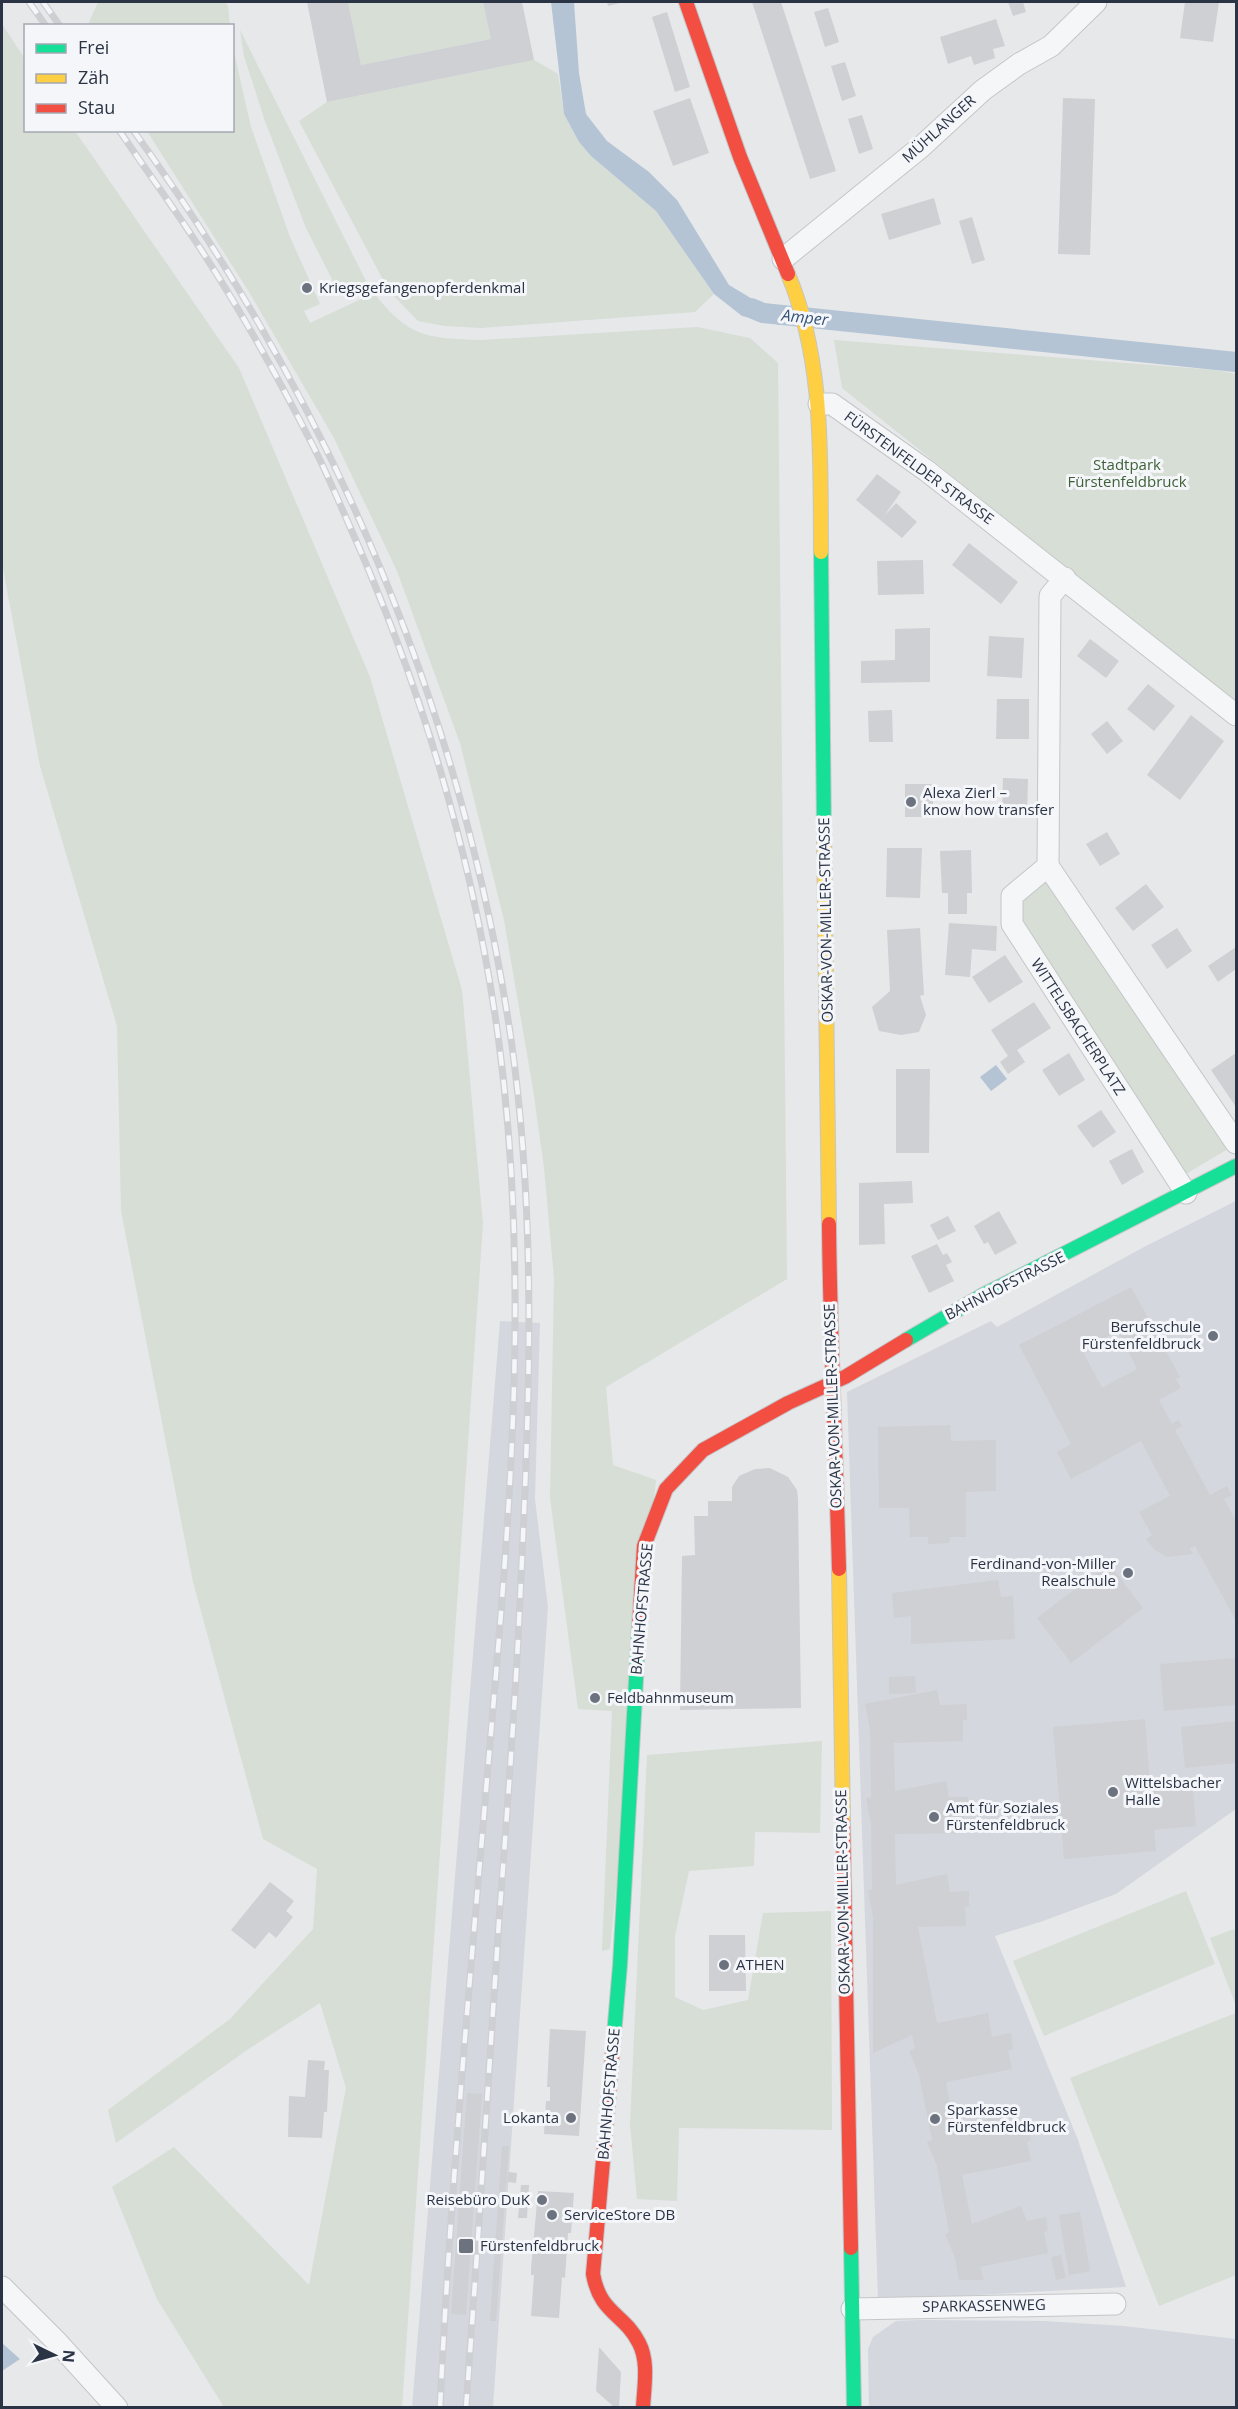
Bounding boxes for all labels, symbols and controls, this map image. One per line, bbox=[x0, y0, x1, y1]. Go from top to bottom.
legend bbox=[24, 24, 234, 132]
text: Frei bbox=[78, 35, 109, 59]
text: Zäh bbox=[78, 65, 109, 89]
street label: MÜHLANGER bbox=[897, 89, 980, 167]
text: Stau bbox=[78, 95, 115, 119]
place label: Kriegsgefangenopferdenkmal bbox=[319, 277, 525, 297]
marker: Kriegsgefangenopferdenkmal bbox=[300, 281, 314, 295]
water label: Amper bbox=[780, 304, 830, 330]
street label: FÜRSTENFELDER STRASSE bbox=[841, 406, 998, 528]
park label: Stadtpark Fürstenfeldbruck bbox=[1067, 454, 1187, 491]
place label: Alexa Zierl – know how transfer bbox=[923, 782, 1054, 819]
marker: Alexa Zierl – know how transfer bbox=[904, 795, 918, 809]
street label: OSKAR-VON-MILLER-STRASSE bbox=[813, 817, 837, 1023]
street label: WITTELSBACHERPLATZ bbox=[1027, 954, 1131, 1099]
street label: BAHNHOFSTRASSE bbox=[941, 1246, 1068, 1324]
street label: OSKAR-VON-MILLER-STRASSE bbox=[818, 1303, 846, 1509]
place label: Berufsschule Fürstenfeldbruck bbox=[1082, 1316, 1201, 1353]
marker: Berufsschule Fürstenfeldbruck bbox=[1206, 1329, 1220, 1343]
street label: BAHNHOFSTRASSE bbox=[625, 1542, 657, 1676]
place label: Ferdinand-von-Miller Realschule bbox=[970, 1553, 1116, 1590]
marker: Ferdinand-von-Miller Realschule bbox=[1121, 1566, 1135, 1580]
place label: Feldbahnmuseum bbox=[607, 1687, 734, 1707]
marker: Feldbahnmuseum bbox=[588, 1691, 602, 1705]
place label: Wittelsbacher Halle bbox=[1125, 1772, 1221, 1809]
marker: Wittelsbacher Halle bbox=[1106, 1785, 1120, 1799]
street label: OSKAR-VON-MILLER-STRASSE bbox=[830, 1789, 854, 1995]
place label: Amt für Soziales Fürstenfeldbruck bbox=[946, 1797, 1065, 1834]
marker: Amt für Soziales Fürstenfeldbruck bbox=[927, 1810, 941, 1824]
place label: ATHEN bbox=[736, 1954, 784, 1974]
marker: ATHEN bbox=[717, 1958, 731, 1972]
street label: BAHNHOFSTRASSE bbox=[592, 2027, 624, 2161]
place label: Sparkasse Fürstenfeldbruck bbox=[947, 2099, 1066, 2136]
place label: Lokanta bbox=[503, 2107, 559, 2127]
marker: Lokanta bbox=[564, 2111, 578, 2125]
marker: Sparkasse Fürstenfeldbruck bbox=[928, 2112, 942, 2126]
place label: Reisebüro DuK bbox=[426, 2189, 531, 2209]
marker: Reisebüro DuK bbox=[535, 2193, 549, 2207]
place label: ServiceStore DB bbox=[564, 2204, 675, 2224]
marker: ServiceStore DB bbox=[545, 2208, 559, 2222]
place label: Fürstenfeldbruck bbox=[480, 2235, 599, 2255]
marker: Fürstenfeldbruck bbox=[457, 2237, 475, 2255]
street label: SPARKASSENWEG bbox=[922, 2294, 1046, 2316]
north arrow bbox=[24, 2325, 84, 2385]
text: N bbox=[57, 2349, 80, 2364]

